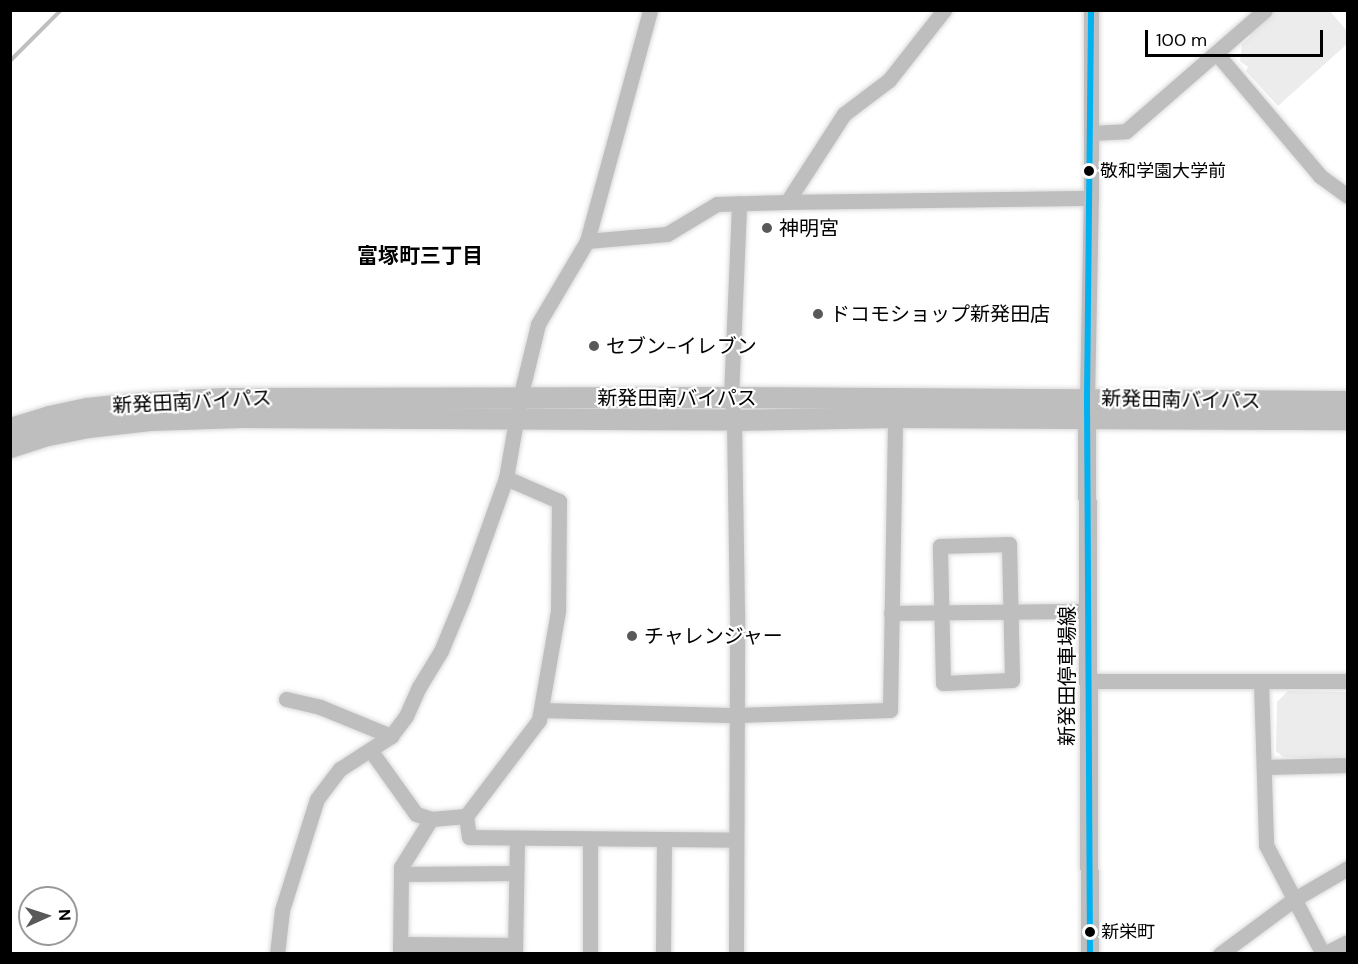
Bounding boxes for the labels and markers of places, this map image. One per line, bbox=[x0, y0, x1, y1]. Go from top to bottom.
place label: 敬和学園大学前 bbox=[1100, 160, 1226, 182]
marker: 敬和学園大学前 bbox=[1083, 165, 1095, 177]
place label: 神明宮 bbox=[779, 216, 839, 240]
marker: 神明宮 bbox=[760, 221, 774, 235]
place label: ドコモショップ新発田店 bbox=[830, 302, 1050, 326]
marker: ドコモショップ新発田店 bbox=[811, 307, 825, 321]
place label: セブン-イレブン bbox=[606, 334, 757, 358]
marker: セブン-イレブン bbox=[587, 339, 601, 353]
place label: チャレンジャー bbox=[644, 624, 784, 648]
marker: チャレンジャー bbox=[625, 629, 639, 643]
place label: 新栄町 bbox=[1101, 921, 1155, 943]
marker: 新栄町 bbox=[1084, 926, 1096, 938]

